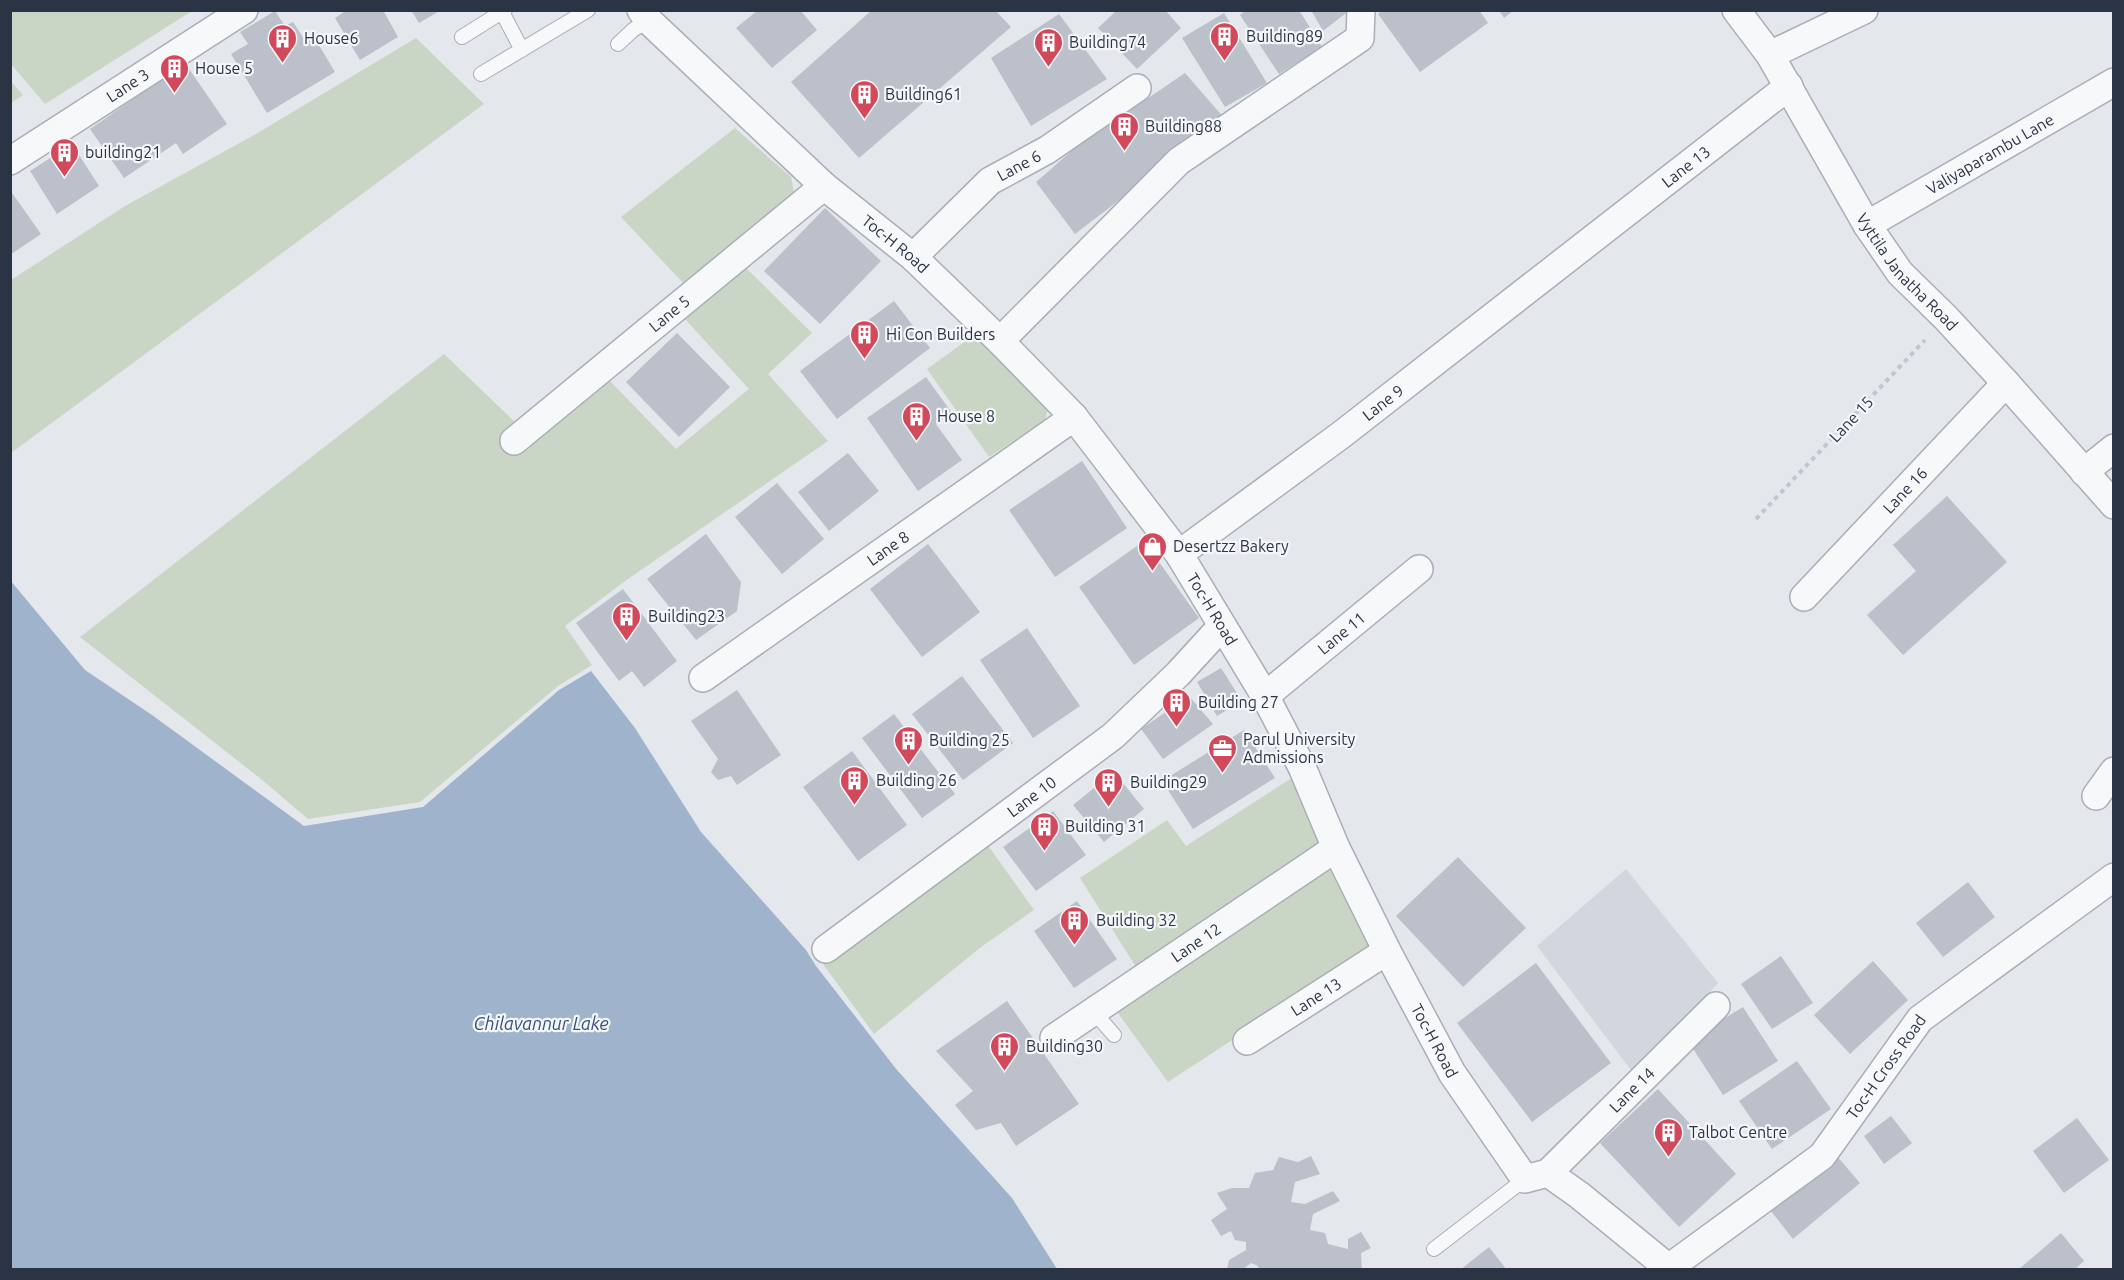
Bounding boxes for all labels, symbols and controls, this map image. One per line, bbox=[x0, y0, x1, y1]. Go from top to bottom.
building icon: Building89 bbox=[1209, 20, 1241, 62]
building icon: House6 bbox=[267, 22, 299, 64]
building icon: Building74 bbox=[1032, 26, 1064, 68]
place label: Building89 bbox=[1246, 27, 1323, 45]
place label: House6 bbox=[304, 29, 358, 47]
place label: Building74 bbox=[1069, 33, 1146, 51]
building icon: House 5 bbox=[158, 52, 190, 94]
place label: House 5 bbox=[195, 59, 253, 77]
street label: Lane 3 bbox=[103, 65, 152, 105]
building icon: Building61 bbox=[848, 78, 880, 120]
place label: Building61 bbox=[885, 85, 962, 103]
building icon: Building88 bbox=[1108, 110, 1140, 152]
street label: Valiyaparambu Lane bbox=[1923, 110, 2057, 198]
place label: Building88 bbox=[1145, 117, 1222, 135]
building icon: building21 bbox=[48, 136, 80, 178]
street label: Lane 13 bbox=[1658, 142, 1713, 191]
place label: building21 bbox=[85, 143, 161, 161]
street label: Lane 6 bbox=[994, 146, 1044, 184]
street label: Vyttila Janatha Road bbox=[1853, 210, 1962, 334]
street label: Toc-H Road bbox=[859, 211, 933, 276]
street label: Lane 5 bbox=[645, 291, 693, 335]
building icon: Hi Con Builders bbox=[849, 318, 881, 360]
place label: Hi Con Builders bbox=[886, 325, 995, 343]
street label: Lane 9 bbox=[1359, 381, 1407, 424]
street label: Lane 15 bbox=[1825, 392, 1877, 446]
building icon: House 8 bbox=[900, 400, 932, 442]
place label: House 8 bbox=[937, 407, 995, 425]
street label: Lane 16 bbox=[1879, 464, 1931, 517]
street label: Lane 8 bbox=[863, 527, 912, 569]
shop icon: Desertzz Bakery bbox=[1136, 530, 1168, 572]
place label: Desertzz Bakery bbox=[1173, 537, 1289, 555]
street label: Toc-H Road bbox=[1184, 570, 1241, 648]
building icon: Building23 bbox=[611, 600, 643, 642]
place label: Building23 bbox=[648, 607, 725, 625]
street label: Lane 11 bbox=[1314, 608, 1369, 658]
building icon: Building 27 bbox=[1161, 686, 1193, 728]
place label: Building 27 bbox=[1198, 693, 1279, 711]
building icon: Building 25 bbox=[892, 724, 924, 766]
place label: Parul University Admissions bbox=[1243, 730, 1355, 766]
place label: Building 25 bbox=[929, 731, 1010, 749]
office icon: Parul University Admissions bbox=[1206, 732, 1238, 774]
building icon: Building 26 bbox=[839, 764, 871, 806]
building icon: Building29 bbox=[1093, 766, 1125, 808]
place label: Building 26 bbox=[876, 771, 957, 789]
street label: Lane 10 bbox=[1004, 772, 1059, 820]
place label: Building29 bbox=[1130, 773, 1207, 791]
building icon: Building 31 bbox=[1028, 810, 1060, 852]
place label: Building 31 bbox=[1065, 817, 1146, 835]
building icon: Building 32 bbox=[1059, 904, 1091, 946]
place label: Building 32 bbox=[1096, 911, 1177, 929]
street label: Lane 12 bbox=[1168, 919, 1224, 966]
street label: Lane 13 bbox=[1288, 974, 1344, 1019]
street label: Toc-H Road bbox=[1408, 1001, 1462, 1081]
street label: Toc-H Cross Road bbox=[1843, 1011, 1929, 1122]
water label: Chilavannur Lake bbox=[473, 1013, 609, 1033]
building icon: Building30 bbox=[989, 1030, 1021, 1072]
place label: Building30 bbox=[1026, 1037, 1103, 1055]
street label: Lane 14 bbox=[1605, 1064, 1658, 1116]
building icon: Talbot Centre bbox=[1652, 1116, 1684, 1158]
place label: Talbot Centre bbox=[1689, 1123, 1787, 1141]

